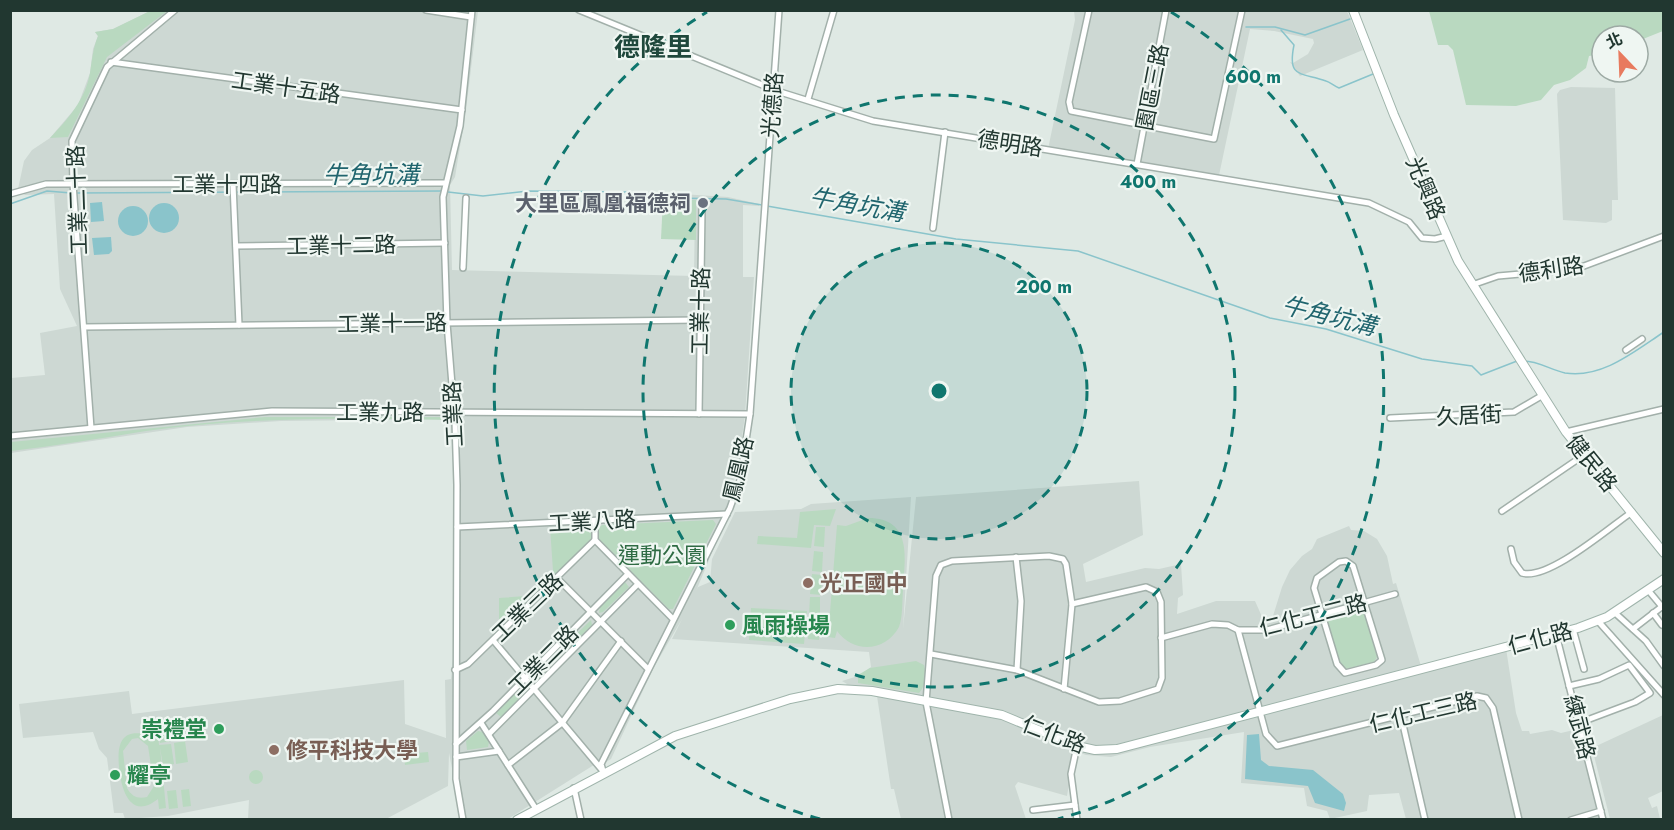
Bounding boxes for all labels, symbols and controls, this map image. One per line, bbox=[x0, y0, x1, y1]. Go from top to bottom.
north arrow bbox=[1590, 24, 1650, 84]
text: 北 bbox=[1602, 27, 1626, 54]
district label: 德隆里 bbox=[614, 28, 692, 66]
street label: 園區三路 bbox=[1128, 41, 1176, 133]
street label: 工業十五路 bbox=[229, 64, 343, 110]
text: 600 m bbox=[1225, 64, 1281, 90]
street label: 光德路 bbox=[754, 71, 790, 139]
street label: 德明路 bbox=[975, 122, 1045, 164]
street label: 工業二十路 bbox=[59, 144, 95, 256]
street label: 光興路 bbox=[1398, 151, 1454, 225]
water label: 牛角坑溝 bbox=[323, 157, 422, 192]
street label: 工業十四路 bbox=[172, 168, 282, 200]
text: 400 m bbox=[1120, 169, 1176, 195]
water label: 牛角坑溝 bbox=[807, 179, 910, 231]
place label: 大里區鳳凰福德祠 bbox=[515, 187, 691, 219]
marker: 大里區鳳凰福德祠 bbox=[696, 196, 710, 210]
street label: 工業十二路 bbox=[286, 228, 396, 262]
street label: 德利路 bbox=[1516, 249, 1586, 289]
street label: 工業十路 bbox=[683, 267, 717, 355]
text: 200 m bbox=[1016, 274, 1072, 300]
water label: 牛角坑溝 bbox=[1278, 287, 1383, 345]
street label: 工業十一路 bbox=[337, 306, 447, 340]
street label: 工業路 bbox=[435, 380, 471, 448]
centre of rings bbox=[929, 381, 949, 401]
street label: 工業九路 bbox=[336, 396, 424, 428]
street label: 久居街 bbox=[1435, 397, 1503, 433]
street label: 健民路 bbox=[1559, 427, 1625, 499]
street label: 鳳凰路 bbox=[715, 433, 761, 505]
street label: 工業八路 bbox=[547, 503, 637, 539]
park label: 運動公園 bbox=[618, 539, 706, 571]
street label: 工業三路 bbox=[484, 565, 570, 649]
place label: 光正國中 bbox=[820, 567, 908, 599]
marker: 光正國中 bbox=[801, 576, 815, 590]
street label: 仁化工二路 bbox=[1256, 586, 1370, 644]
place label: 風雨操場 bbox=[742, 609, 830, 641]
street label: 仁化路 bbox=[1504, 614, 1576, 662]
street label: 工業二路 bbox=[501, 618, 585, 702]
marker: 風雨操場 bbox=[723, 618, 737, 632]
street label: 仁化工三路 bbox=[1366, 684, 1480, 740]
street label: 練武路 bbox=[1556, 691, 1604, 763]
street label: 仁化路 bbox=[1017, 707, 1091, 761]
place label: 崇禮堂 bbox=[141, 713, 207, 745]
marker: 崇禮堂 bbox=[212, 722, 226, 736]
place label: 修平科技大學 bbox=[286, 734, 418, 766]
marker: 修平科技大學 bbox=[267, 743, 281, 757]
place label: 耀亭 bbox=[127, 759, 171, 791]
marker: 耀亭 bbox=[108, 768, 122, 782]

